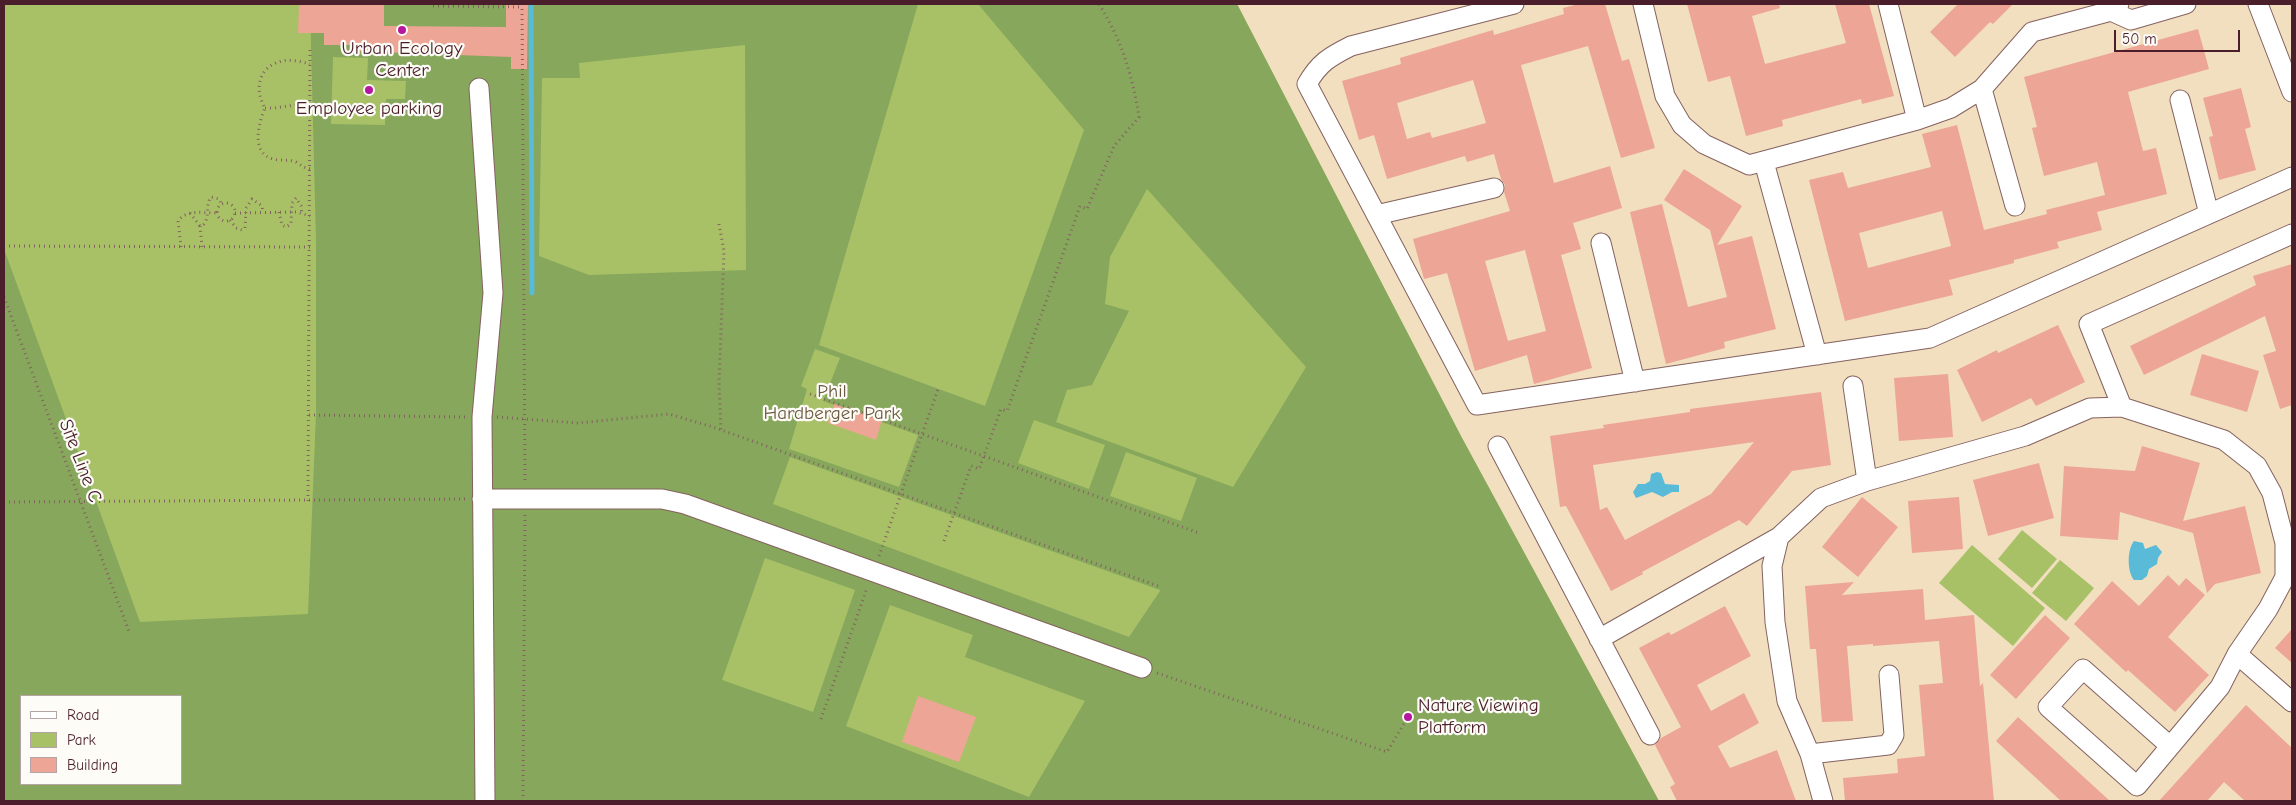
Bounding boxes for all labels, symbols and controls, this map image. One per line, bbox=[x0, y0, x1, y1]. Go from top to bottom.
scale bar bbox=[2116, 20, 2242, 52]
marker: Urban Ecology Center bbox=[396, 24, 408, 36]
text: 50 m bbox=[2122, 30, 2157, 48]
place label: Urban Ecology Center bbox=[342, 38, 462, 82]
marker: Employee parking bbox=[363, 84, 375, 96]
place label: Employee parking bbox=[296, 98, 442, 120]
park label: Phil Hardberger Park bbox=[763, 381, 901, 425]
street label: Site Line C bbox=[54, 416, 106, 506]
legend bbox=[20, 695, 182, 785]
place label: Nature Viewing Platform bbox=[1418, 695, 1539, 739]
text: Road bbox=[67, 706, 99, 724]
marker: Nature Viewing Platform bbox=[1402, 711, 1414, 723]
text: Park bbox=[67, 731, 96, 749]
text: Building bbox=[67, 756, 118, 774]

